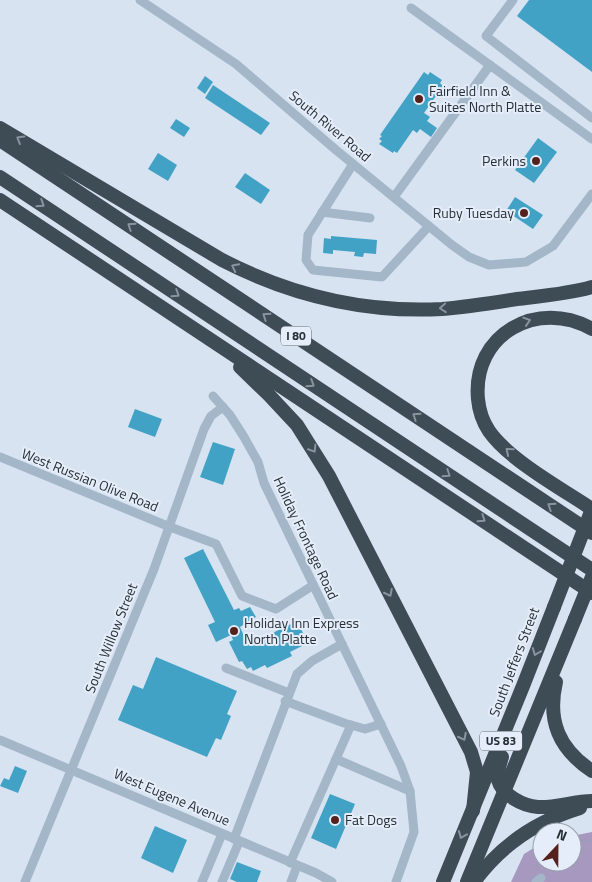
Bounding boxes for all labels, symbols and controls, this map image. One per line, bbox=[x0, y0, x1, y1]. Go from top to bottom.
place label: Fairfield Inn & Suites North Platte bbox=[429, 80, 541, 117]
street label: South River Road bbox=[285, 85, 376, 166]
marker: Fairfield Inn & Suites North Platte bbox=[413, 93, 425, 105]
one-way arrow bbox=[17, 136, 26, 146]
place label: Perkins bbox=[482, 150, 526, 171]
marker: Perkins bbox=[530, 155, 542, 167]
one-way arrow bbox=[35, 197, 44, 207]
place label: Ruby Tuesday bbox=[433, 202, 514, 223]
marker: Ruby Tuesday bbox=[518, 207, 530, 219]
one-way arrow bbox=[127, 223, 137, 232]
one-way arrow bbox=[231, 263, 240, 273]
one-way arrow bbox=[170, 288, 180, 297]
one-way arrow bbox=[439, 303, 447, 314]
one-way arrow bbox=[262, 313, 272, 322]
one-way arrow bbox=[523, 317, 531, 327]
road number: I 80 bbox=[281, 326, 311, 346]
one-way arrow bbox=[306, 377, 315, 387]
one-way arrow bbox=[412, 413, 422, 422]
street label: West Russian Olive Road bbox=[19, 442, 162, 517]
one-way arrow bbox=[307, 444, 316, 453]
one-way arrow bbox=[505, 448, 514, 457]
one-way arrow bbox=[442, 467, 451, 477]
street label: Holiday Frontage Road bbox=[269, 473, 344, 603]
one-way arrow bbox=[548, 503, 557, 512]
one-way arrow bbox=[476, 513, 485, 523]
street label: South Willow Street bbox=[79, 580, 142, 696]
one-way arrow bbox=[383, 587, 393, 596]
street label: South Jeffers Street bbox=[483, 604, 544, 720]
place label: Holiday Inn Express North Platte bbox=[244, 612, 359, 649]
marker: Holiday Inn Express North Platte bbox=[228, 625, 240, 637]
one-way arrow bbox=[532, 647, 542, 656]
road number: US 83 bbox=[480, 731, 522, 750]
one-way arrow bbox=[457, 732, 467, 741]
street label: West Eugene Avenue bbox=[111, 763, 234, 831]
place label: Fat Dogs bbox=[345, 809, 397, 830]
marker: Fat Dogs bbox=[329, 814, 341, 826]
north arrow bbox=[532, 822, 582, 872]
text: N bbox=[554, 823, 570, 846]
one-way arrow bbox=[458, 830, 469, 839]

